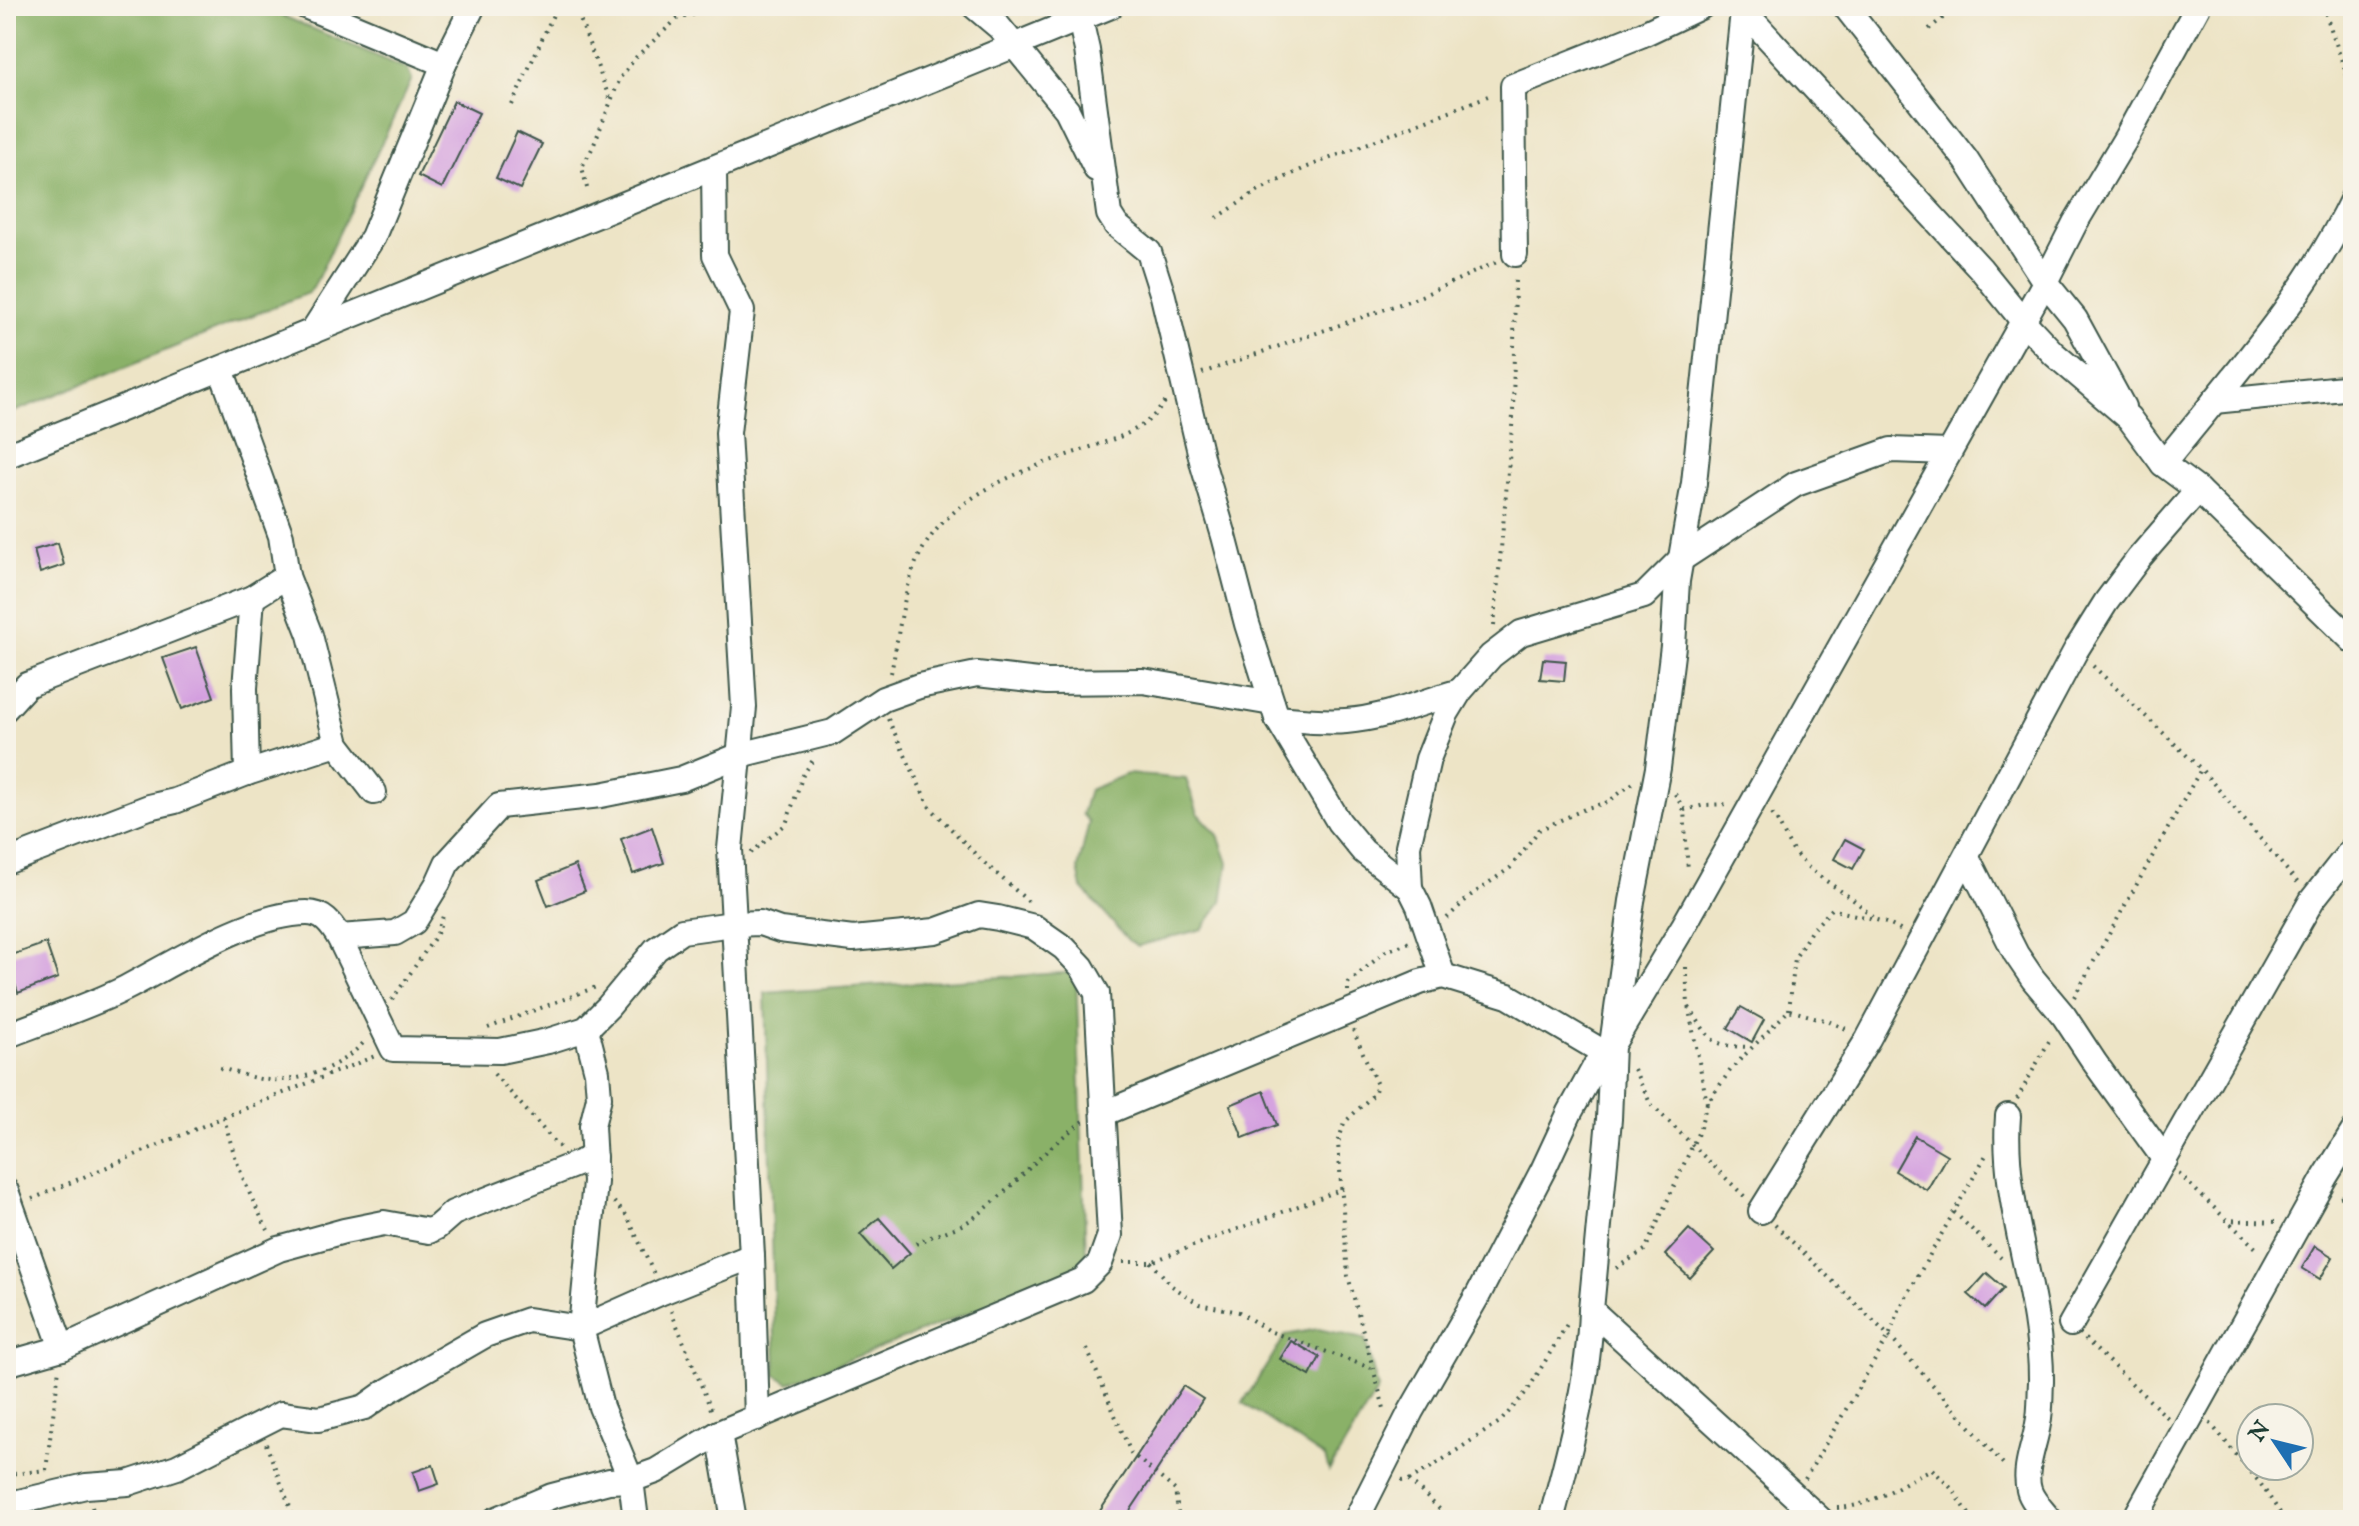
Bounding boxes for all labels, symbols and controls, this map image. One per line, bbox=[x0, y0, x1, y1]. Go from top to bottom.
north arrow bbox=[2235, 1402, 2315, 1482]
text: N bbox=[2243, 1416, 2277, 1448]

